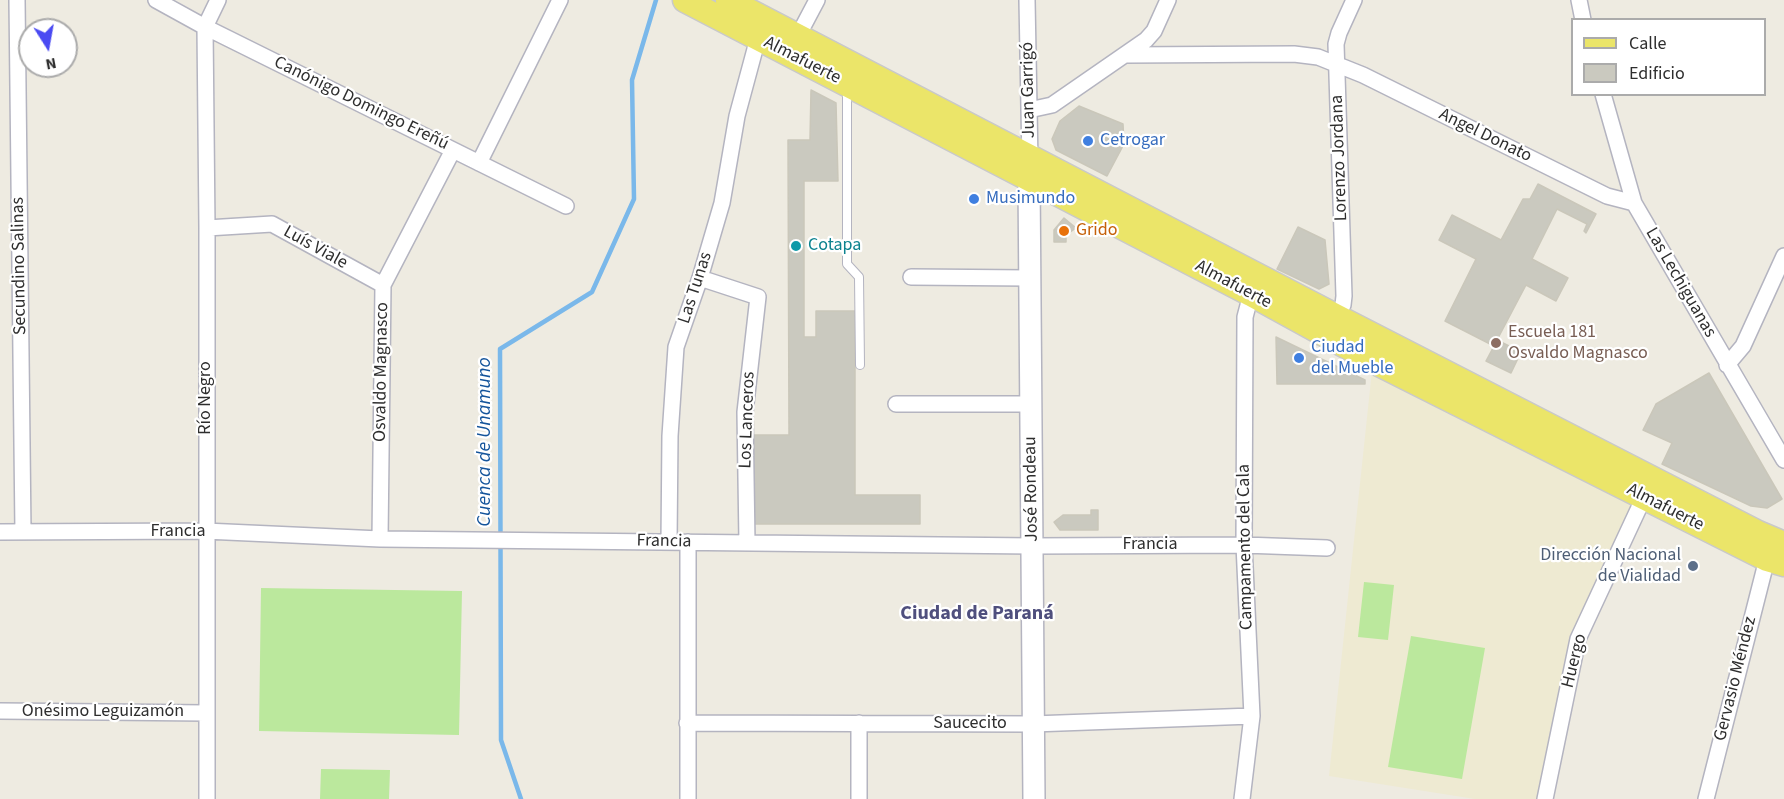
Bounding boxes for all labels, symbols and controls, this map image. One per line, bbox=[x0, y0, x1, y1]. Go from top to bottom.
north arrow bbox=[18, 18, 78, 78]
legend bbox=[1571, 18, 1766, 96]
text: Calle bbox=[1629, 31, 1666, 56]
street label: Almafuerte bbox=[760, 32, 844, 90]
street label: Juan Garrigó bbox=[1017, 42, 1041, 138]
text: N bbox=[44, 52, 58, 76]
street label: Canónigo Domingo Ereñú bbox=[270, 52, 452, 156]
text: Edificio bbox=[1629, 61, 1685, 86]
street label: Lorenzo Jordana bbox=[1327, 94, 1353, 222]
street label: Angel Donato bbox=[1435, 104, 1535, 168]
place label: Cetrogar bbox=[1100, 130, 1165, 152]
marker: Cetrogar bbox=[1081, 134, 1095, 148]
place label: Musimundo bbox=[986, 188, 1075, 210]
marker: Musimundo bbox=[967, 192, 981, 206]
street label: Secundino Salinas bbox=[8, 197, 32, 335]
place label: Grido bbox=[1076, 220, 1118, 242]
street label: Luís Viale bbox=[279, 222, 351, 274]
marker: Grido bbox=[1057, 224, 1071, 238]
street label: Las Lechiguanas bbox=[1640, 224, 1720, 342]
place label: Cotapa bbox=[808, 235, 861, 257]
marker: Cotapa bbox=[789, 239, 803, 253]
street label: Las Tunas bbox=[674, 249, 718, 327]
street label: Almafuerte bbox=[1191, 256, 1275, 314]
street label: Osvaldo Magnasco bbox=[370, 302, 394, 442]
place label: Escuela 181 Osvaldo Magnasco bbox=[1508, 322, 1648, 364]
marker: Escuela 181 Osvaldo Magnasco bbox=[1489, 336, 1503, 350]
place label: Ciudad del Mueble bbox=[1311, 337, 1393, 380]
marker: Ciudad del Mueble bbox=[1292, 351, 1306, 365]
water label: Cuenca de Unamuno bbox=[474, 357, 498, 527]
street label: Río Negro bbox=[195, 361, 217, 435]
street label: Los Lanceros bbox=[736, 371, 760, 469]
street label: José Rondeau bbox=[1020, 436, 1044, 542]
street label: Campamento del Cala bbox=[1234, 464, 1258, 630]
street label: Almafuerte bbox=[1623, 479, 1707, 537]
street label: Francia bbox=[151, 521, 205, 543]
street label: Francia bbox=[636, 531, 692, 553]
street label: Francia bbox=[1123, 534, 1177, 556]
place label: Dirección Nacional de Vialidad bbox=[1540, 545, 1681, 588]
marker: Dirección Nacional de Vialidad bbox=[1686, 559, 1700, 573]
district label: Ciudad de Paraná bbox=[900, 603, 1054, 627]
street label: Gervasio Méndez bbox=[1710, 614, 1762, 744]
street label: Huergo bbox=[1558, 632, 1592, 690]
street label: Onésimo Leguizamón bbox=[22, 701, 184, 723]
street label: Saucecito bbox=[933, 713, 1007, 735]

